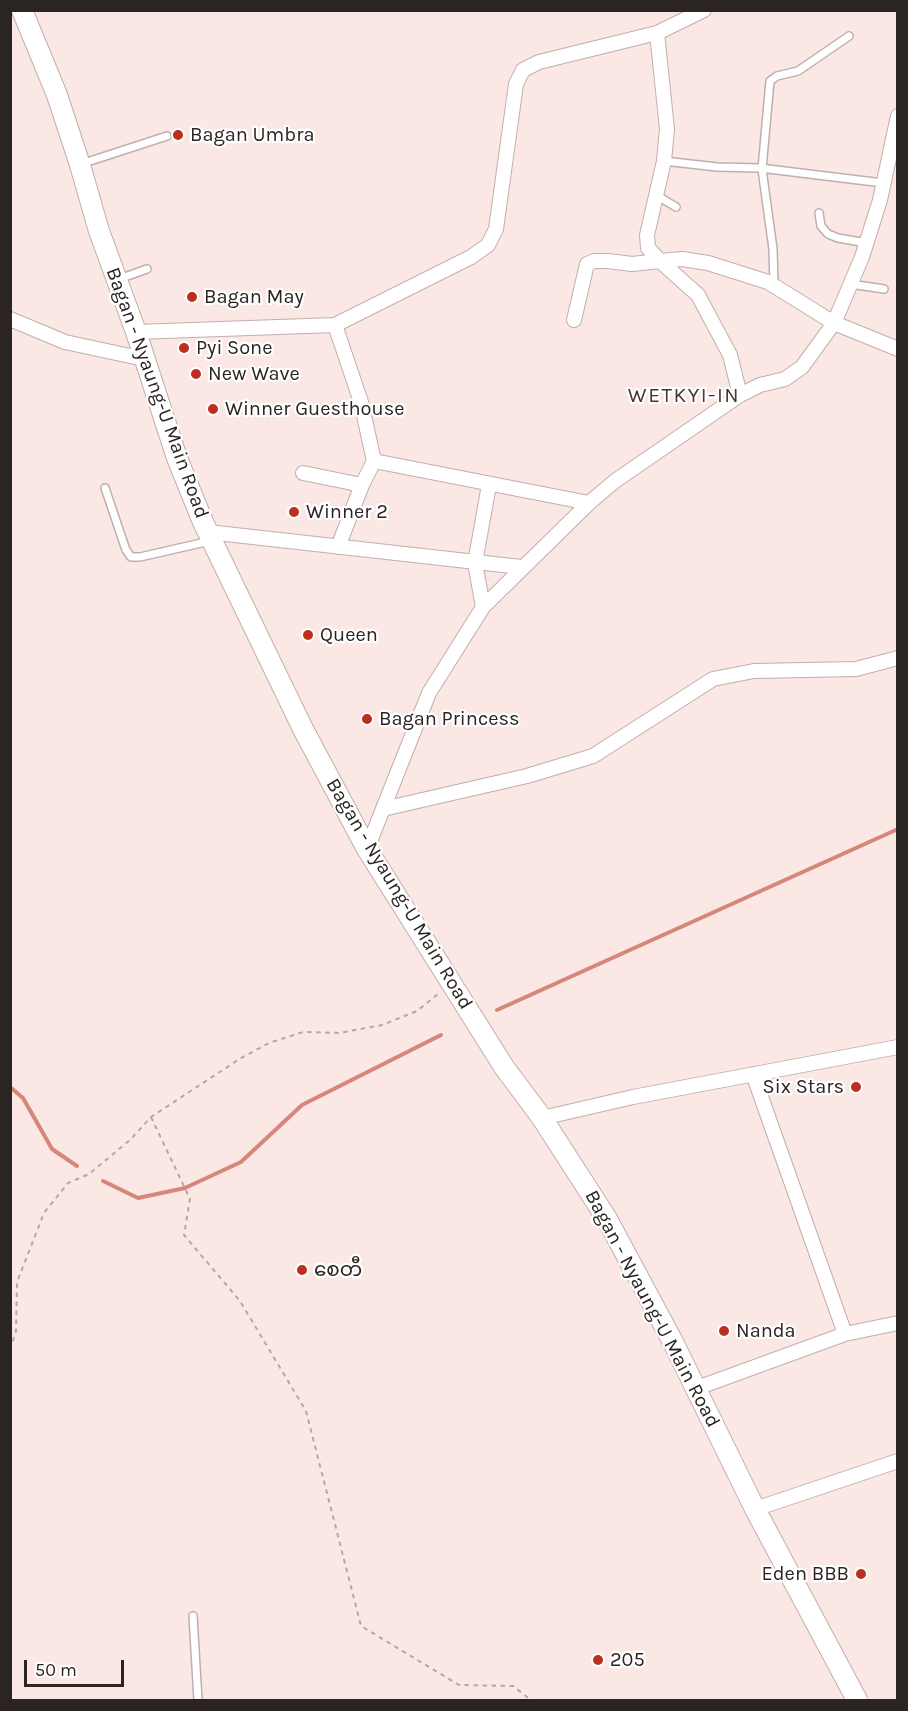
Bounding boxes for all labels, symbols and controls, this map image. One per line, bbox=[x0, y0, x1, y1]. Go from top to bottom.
place label: Bagan Umbra bbox=[190, 123, 314, 147]
marker: Bagan Umbra bbox=[171, 128, 185, 142]
street label: Bagan - Nyaung-U Main Road bbox=[100, 264, 214, 522]
place label: Bagan May bbox=[204, 285, 304, 309]
marker: Bagan May bbox=[185, 290, 199, 304]
place label: Pyi Sone bbox=[196, 336, 272, 360]
marker: Pyi Sone bbox=[177, 341, 191, 355]
place label: New Wave bbox=[208, 362, 300, 386]
marker: New Wave bbox=[189, 367, 203, 381]
district label: WETKYI-IN bbox=[628, 383, 740, 409]
place label: Winner Guesthouse bbox=[225, 397, 404, 421]
marker: Winner Guesthouse bbox=[206, 402, 220, 416]
place label: Winner 2 bbox=[306, 500, 388, 524]
marker: Winner 2 bbox=[287, 505, 301, 519]
place label: Queen bbox=[320, 623, 378, 647]
marker: Queen bbox=[301, 628, 315, 642]
place label: Bagan Princess bbox=[379, 707, 519, 731]
marker: Bagan Princess bbox=[360, 712, 374, 726]
street label: Bagan - Nyaung-U Main Road bbox=[320, 774, 478, 1014]
place label: Six Stars bbox=[763, 1075, 844, 1099]
marker: Six Stars bbox=[849, 1080, 863, 1094]
street label: Bagan - Nyaung-U Main Road bbox=[579, 1186, 725, 1432]
place label: စေတီ bbox=[314, 1258, 362, 1282]
marker: စေတီ bbox=[295, 1263, 309, 1277]
place label: Nanda bbox=[736, 1319, 796, 1343]
marker: Nanda bbox=[717, 1324, 731, 1338]
place label: Eden BBB bbox=[762, 1562, 849, 1586]
marker: Eden BBB bbox=[854, 1567, 868, 1581]
scale bar bbox=[27, 1648, 128, 1686]
place label: 205 bbox=[610, 1648, 645, 1672]
marker: 205 bbox=[591, 1653, 605, 1667]
text: 50 m bbox=[35, 1659, 77, 1681]

